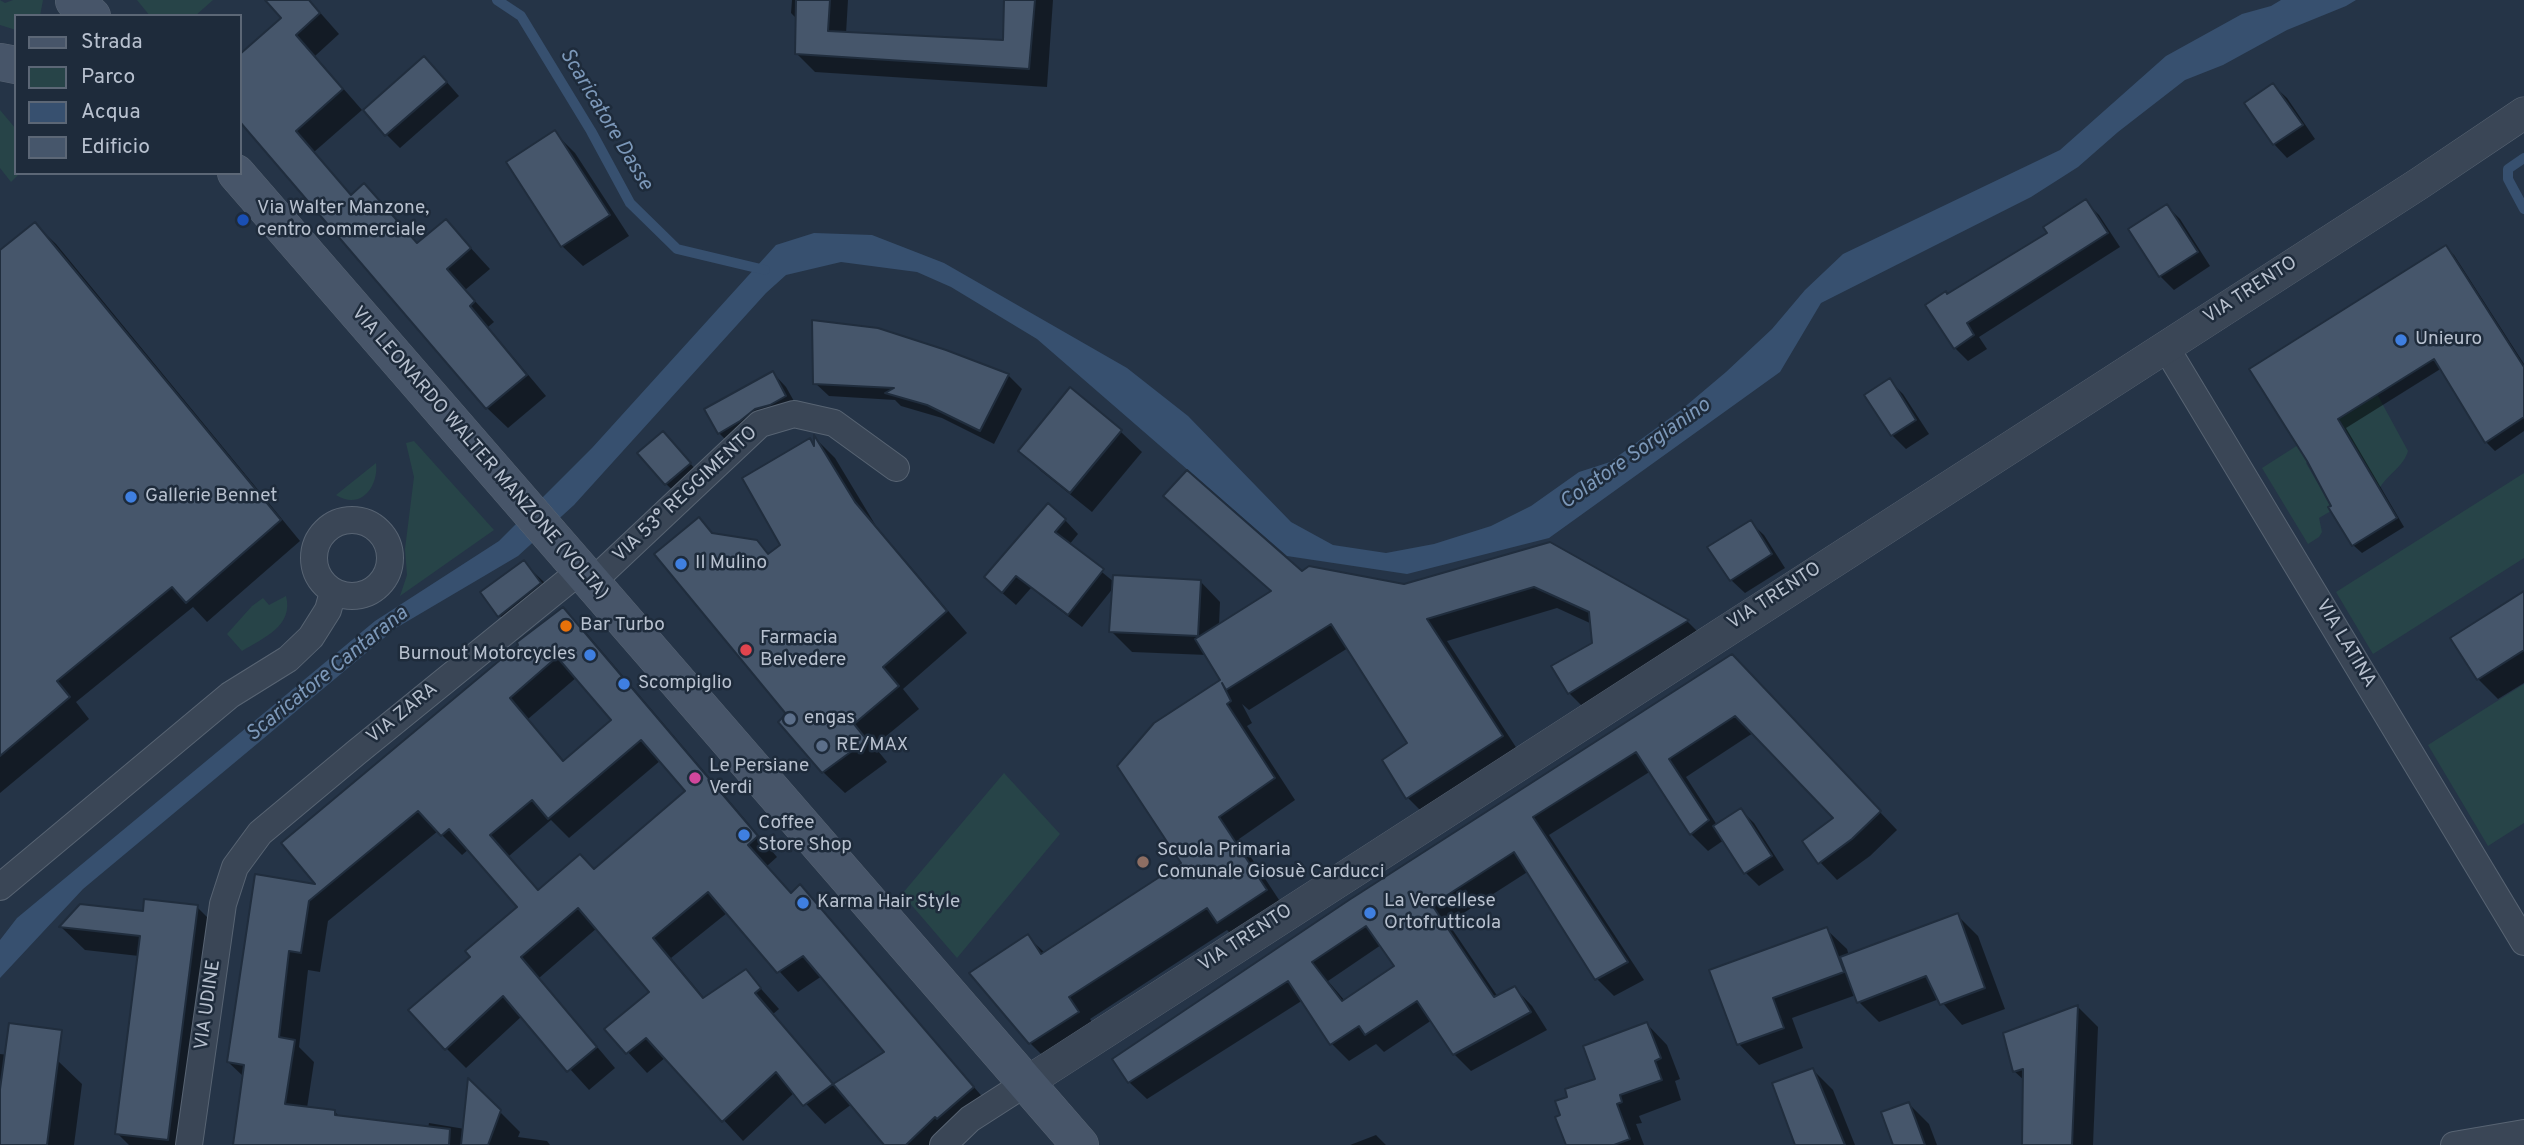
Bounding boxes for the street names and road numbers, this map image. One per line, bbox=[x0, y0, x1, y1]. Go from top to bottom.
street label: VIA TRENTO bbox=[2200, 252, 2302, 330]
street label: VIA LEONARDO WALTER MANZONE (VOLTA) bbox=[346, 303, 612, 605]
street label: VIA 53° REGGIMENTO bbox=[609, 422, 763, 568]
street label: VIA TRENTO bbox=[1724, 558, 1826, 636]
street label: VIA LATINA bbox=[2310, 596, 2380, 692]
street label: VIA ZARA bbox=[363, 679, 443, 749]
street label: VIA TRENTO bbox=[1195, 900, 1297, 978]
street label: VIA UDINE bbox=[191, 958, 227, 1052]

